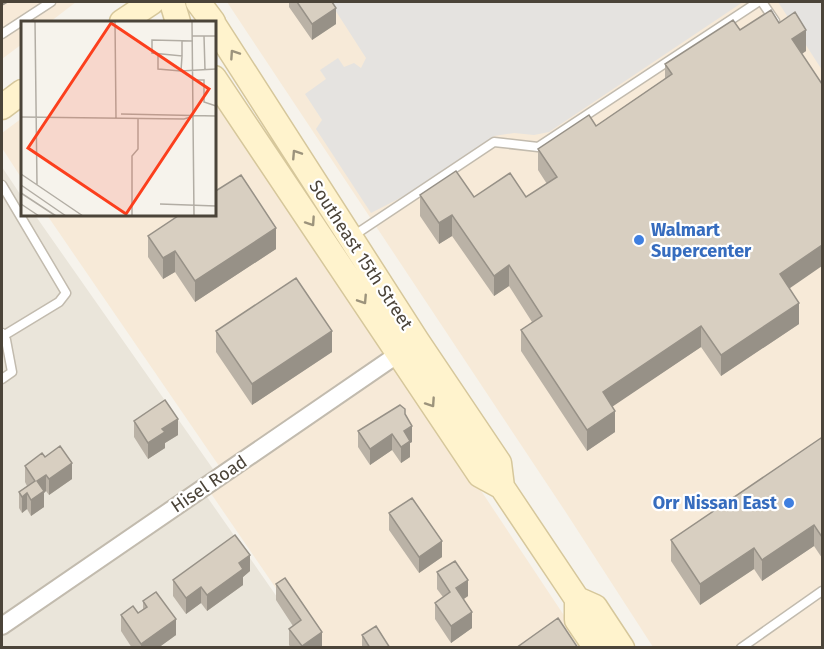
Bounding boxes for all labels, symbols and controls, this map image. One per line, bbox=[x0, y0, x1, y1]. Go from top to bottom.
inset map bbox=[21, 21, 216, 216]
one-way arrow bbox=[230, 49, 241, 60]
one-way arrow bbox=[291, 150, 303, 160]
street label: Southeast 15th Street bbox=[304, 176, 418, 334]
one-way arrow bbox=[304, 215, 315, 226]
place label: Walmart Supercenter bbox=[651, 219, 752, 262]
marker: Walmart Supercenter bbox=[632, 233, 646, 247]
one-way arrow bbox=[356, 294, 367, 305]
one-way arrow bbox=[424, 396, 435, 407]
street label: Hisel Road bbox=[167, 451, 251, 517]
place label: Orr Nissan East bbox=[653, 492, 778, 514]
marker: Orr Nissan East bbox=[782, 496, 796, 510]

